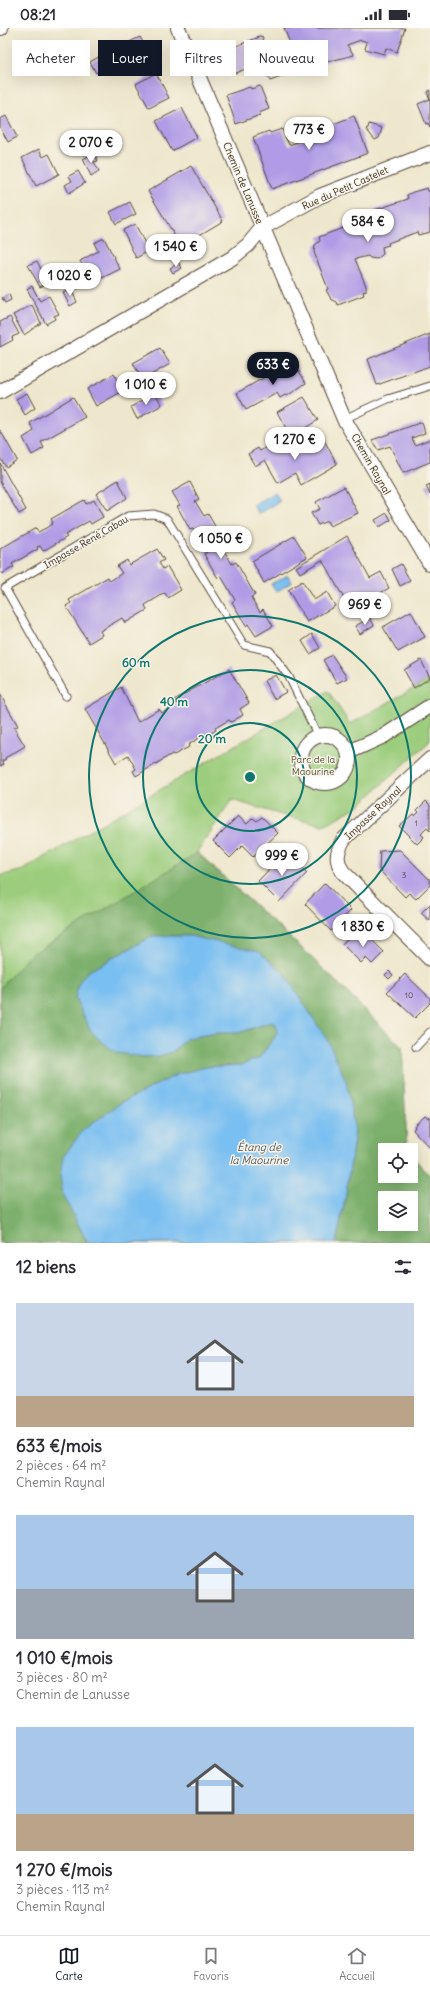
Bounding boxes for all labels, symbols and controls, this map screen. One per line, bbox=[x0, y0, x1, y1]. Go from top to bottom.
text: 08:21 bbox=[20, 5, 56, 24]
chip: Acheter bbox=[12, 40, 90, 76]
chip: Louer bbox=[98, 40, 162, 76]
chip: Filtres bbox=[170, 40, 236, 76]
chip: Nouveau bbox=[244, 40, 328, 76]
pin: 773 € bbox=[281, 117, 337, 151]
text: 773 € bbox=[293, 121, 325, 138]
pin: 2 070 € bbox=[54, 130, 128, 164]
text: 2 070 € bbox=[69, 134, 113, 151]
street label: Chemin de Lanusse bbox=[220, 140, 266, 226]
street label: Rue du Petit Castelet bbox=[300, 163, 391, 213]
pin: 584 € bbox=[340, 209, 396, 243]
text: 584 € bbox=[351, 213, 385, 230]
pin: 1 540 € bbox=[139, 234, 213, 268]
text: 1 540 € bbox=[154, 238, 198, 255]
pin: 1 020 € bbox=[33, 263, 107, 297]
text: 1 020 € bbox=[48, 267, 92, 284]
pin: 633 € bbox=[245, 352, 301, 386]
text: 633 € bbox=[256, 356, 290, 373]
pin: 1 010 € bbox=[109, 372, 183, 406]
text: 1 010 € bbox=[125, 376, 167, 393]
pin: 1 270 € bbox=[258, 427, 332, 461]
text: 1 270 € bbox=[274, 431, 316, 448]
street label: Chemin Raynal bbox=[348, 431, 394, 497]
street label: Impasse René Cabau bbox=[41, 512, 131, 572]
pin: 1 050 € bbox=[184, 526, 258, 560]
text: 1 050 € bbox=[199, 530, 243, 547]
pin: 969 € bbox=[337, 592, 393, 626]
text: 969 € bbox=[348, 596, 382, 613]
text: 60 m bbox=[122, 655, 151, 670]
text: 40 m bbox=[160, 694, 189, 709]
text: 20 m bbox=[198, 731, 226, 746]
park label: Parc de la Maourine bbox=[291, 753, 336, 778]
centre of rings bbox=[243, 770, 257, 784]
street label: Impasse Raynal bbox=[342, 783, 404, 843]
house number: 1 bbox=[414, 818, 418, 828]
pin: 999 € bbox=[254, 843, 310, 877]
text: 999 € bbox=[265, 847, 299, 864]
house number: 3 bbox=[402, 870, 407, 880]
pin: 1 830 € bbox=[326, 914, 400, 948]
text: 1 830 € bbox=[341, 918, 385, 935]
house number: 10 bbox=[405, 990, 413, 1000]
water label: Étang de la Maourine bbox=[230, 1140, 289, 1167]
map controls bbox=[378, 1143, 418, 1231]
button: locate bbox=[378, 1143, 418, 1183]
button: layers bbox=[378, 1191, 418, 1231]
text: 12 biens bbox=[16, 1256, 76, 1278]
icon: filters bbox=[392, 1256, 414, 1278]
icon: home bbox=[179, 1329, 251, 1401]
text: 633 €/mois bbox=[16, 1435, 102, 1457]
text: 2 pièces · 64 m² bbox=[16, 1457, 106, 1474]
text: Chemin Raynal bbox=[16, 1474, 105, 1491]
icon: home bbox=[179, 1541, 251, 1613]
text: 1 010 €/mois bbox=[16, 1647, 113, 1669]
text: 3 pièces · 80 m² bbox=[16, 1669, 108, 1686]
text: Chemin de Lanusse bbox=[16, 1686, 130, 1703]
icon: home bbox=[179, 1753, 251, 1825]
text: 1 270 €/mois bbox=[16, 1859, 113, 1881]
text: 3 pièces · 113 m² bbox=[16, 1881, 109, 1898]
text: Chemin Raynal bbox=[16, 1898, 105, 1915]
tab: Carte bbox=[55, 1945, 83, 1983]
tab: Favoris bbox=[193, 1945, 229, 1983]
tab: Accueil bbox=[339, 1945, 375, 1983]

